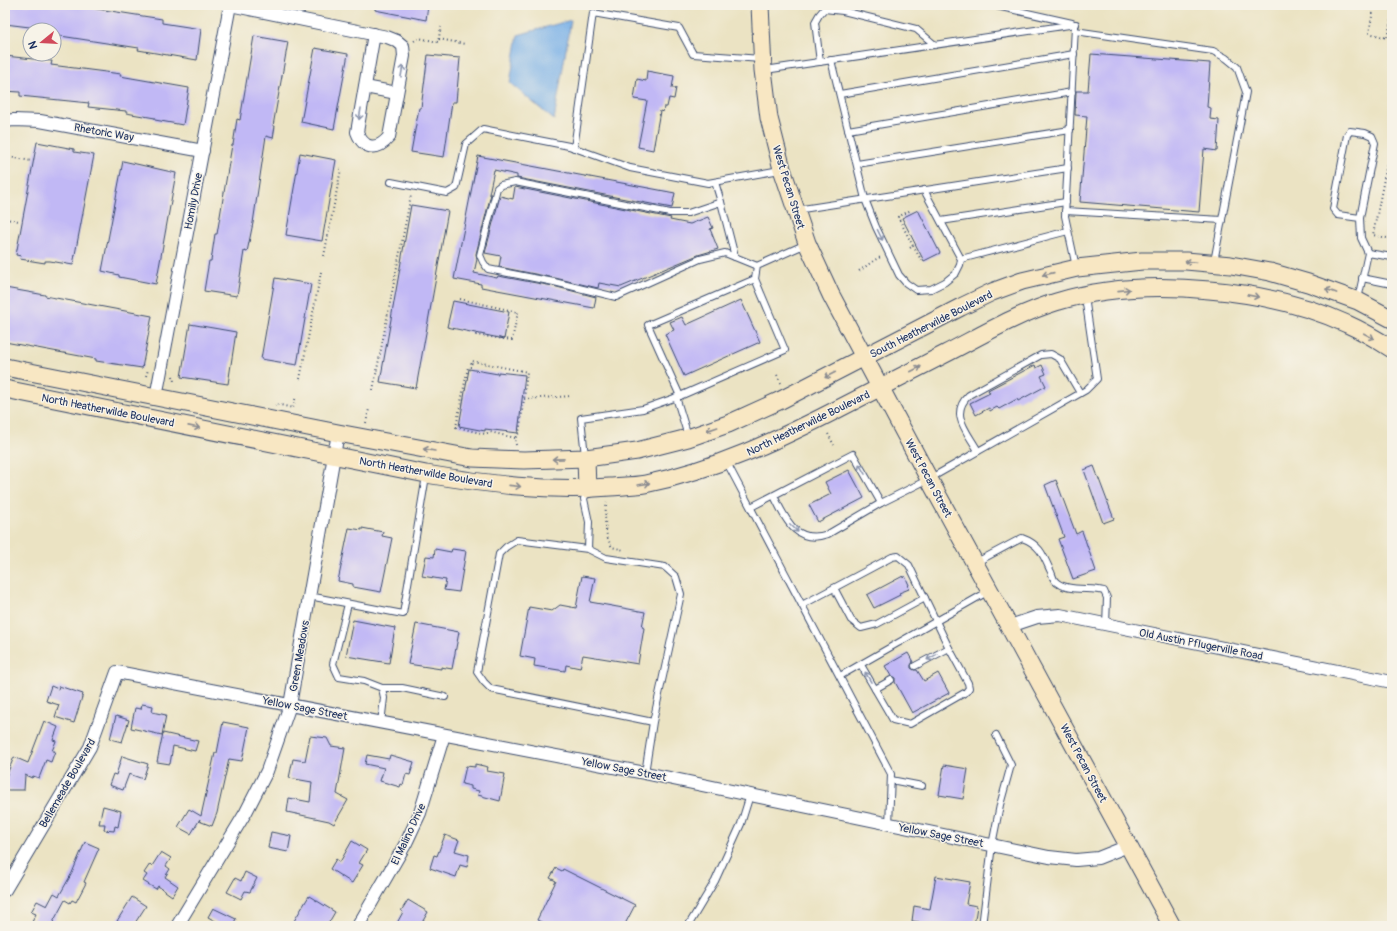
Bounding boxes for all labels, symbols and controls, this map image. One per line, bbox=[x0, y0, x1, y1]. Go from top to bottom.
north arrow bbox=[22, 22, 62, 62]
text: N bbox=[25, 39, 40, 50]
one-way arrow bbox=[398, 64, 406, 77]
one-way arrow bbox=[356, 107, 364, 120]
street label: Rhetoric Way bbox=[73, 121, 135, 144]
street label: West Pecan Street bbox=[770, 144, 808, 231]
street label: Homily Drive bbox=[182, 171, 205, 231]
one-way arrow bbox=[877, 229, 884, 241]
one-way arrow bbox=[1185, 258, 1198, 265]
one-way arrow bbox=[1042, 271, 1055, 279]
one-way arrow bbox=[1117, 286, 1130, 293]
one-way arrow bbox=[1326, 287, 1338, 295]
street label: South Heatherwilde Boulevard bbox=[868, 288, 995, 361]
one-way arrow bbox=[1246, 292, 1259, 300]
one-way arrow bbox=[1363, 333, 1375, 340]
one-way arrow bbox=[909, 365, 921, 372]
one-way arrow bbox=[824, 372, 836, 379]
street label: North Heatherwilde Boulevard bbox=[745, 388, 872, 459]
street label: North Heatherwilde Boulevard bbox=[40, 391, 175, 430]
one-way arrow bbox=[187, 423, 200, 431]
one-way arrow bbox=[706, 426, 719, 433]
street label: West Pecan Street bbox=[902, 437, 955, 520]
one-way arrow bbox=[423, 446, 436, 454]
street label: North Heatherwilde Boulevard bbox=[358, 454, 494, 491]
one-way arrow bbox=[552, 455, 565, 463]
one-way arrow bbox=[857, 463, 865, 475]
one-way arrow bbox=[637, 479, 650, 487]
one-way arrow bbox=[508, 483, 521, 490]
one-way arrow bbox=[789, 524, 799, 533]
street label: Green Meadows bbox=[287, 619, 312, 693]
street label: Old Austin Pflugerville Road bbox=[1138, 626, 1264, 663]
one-way arrow bbox=[926, 654, 938, 661]
one-way arrow bbox=[864, 671, 872, 683]
street label: Yellow Sage Street bbox=[260, 694, 349, 723]
street label: West Pecan Street bbox=[1057, 722, 1110, 805]
street label: Bellemeade Boulevard bbox=[37, 736, 98, 830]
street label: Yellow Sage Street bbox=[579, 755, 668, 784]
street label: El Malino Drive bbox=[389, 801, 429, 867]
street label: Yellow Sage Street bbox=[896, 821, 985, 850]

